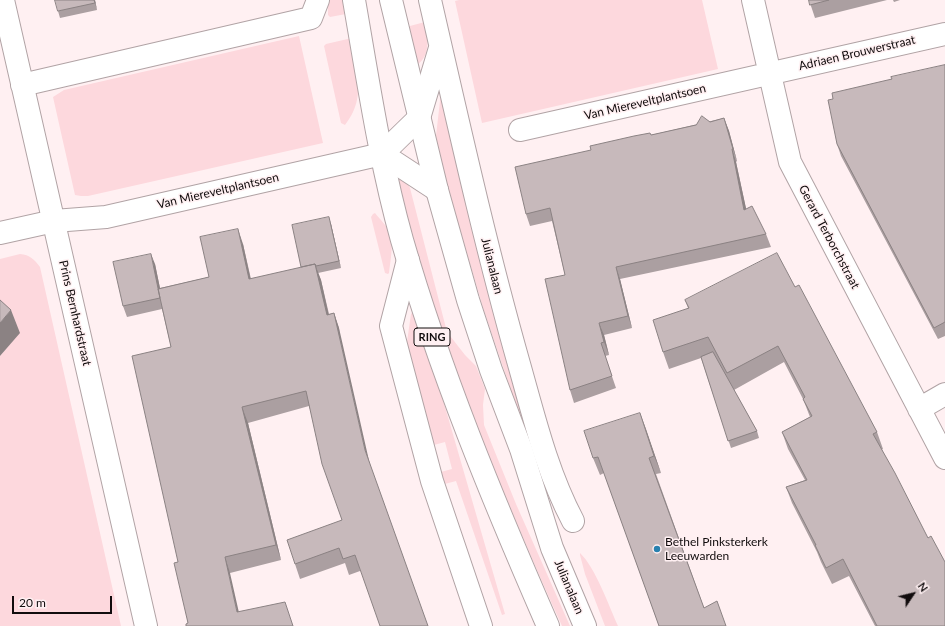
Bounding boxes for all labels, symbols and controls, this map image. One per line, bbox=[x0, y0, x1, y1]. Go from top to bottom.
street label: Adriaen Brouwerstraat bbox=[797, 33, 917, 73]
street label: Van Miereveltplantsoen bbox=[583, 81, 707, 123]
street label: Van Miereveltplantsoen bbox=[156, 170, 280, 212]
street label: Gerard Terborchstraat bbox=[796, 183, 862, 291]
street label: Julianalaan bbox=[478, 236, 506, 296]
street label: Prins Bernhardstraat bbox=[56, 259, 94, 367]
road number: RING bbox=[414, 328, 450, 346]
place label: Bethel Pinksterkerk Leeuwarden bbox=[665, 535, 768, 563]
marker: Bethel Pinksterkerk Leeuwarden bbox=[652, 544, 662, 554]
street label: Julianalaan bbox=[551, 558, 587, 616]
north arrow bbox=[893, 574, 933, 614]
text: N bbox=[915, 580, 931, 594]
scale bar bbox=[14, 588, 114, 614]
text: 20 m bbox=[19, 595, 46, 610]

